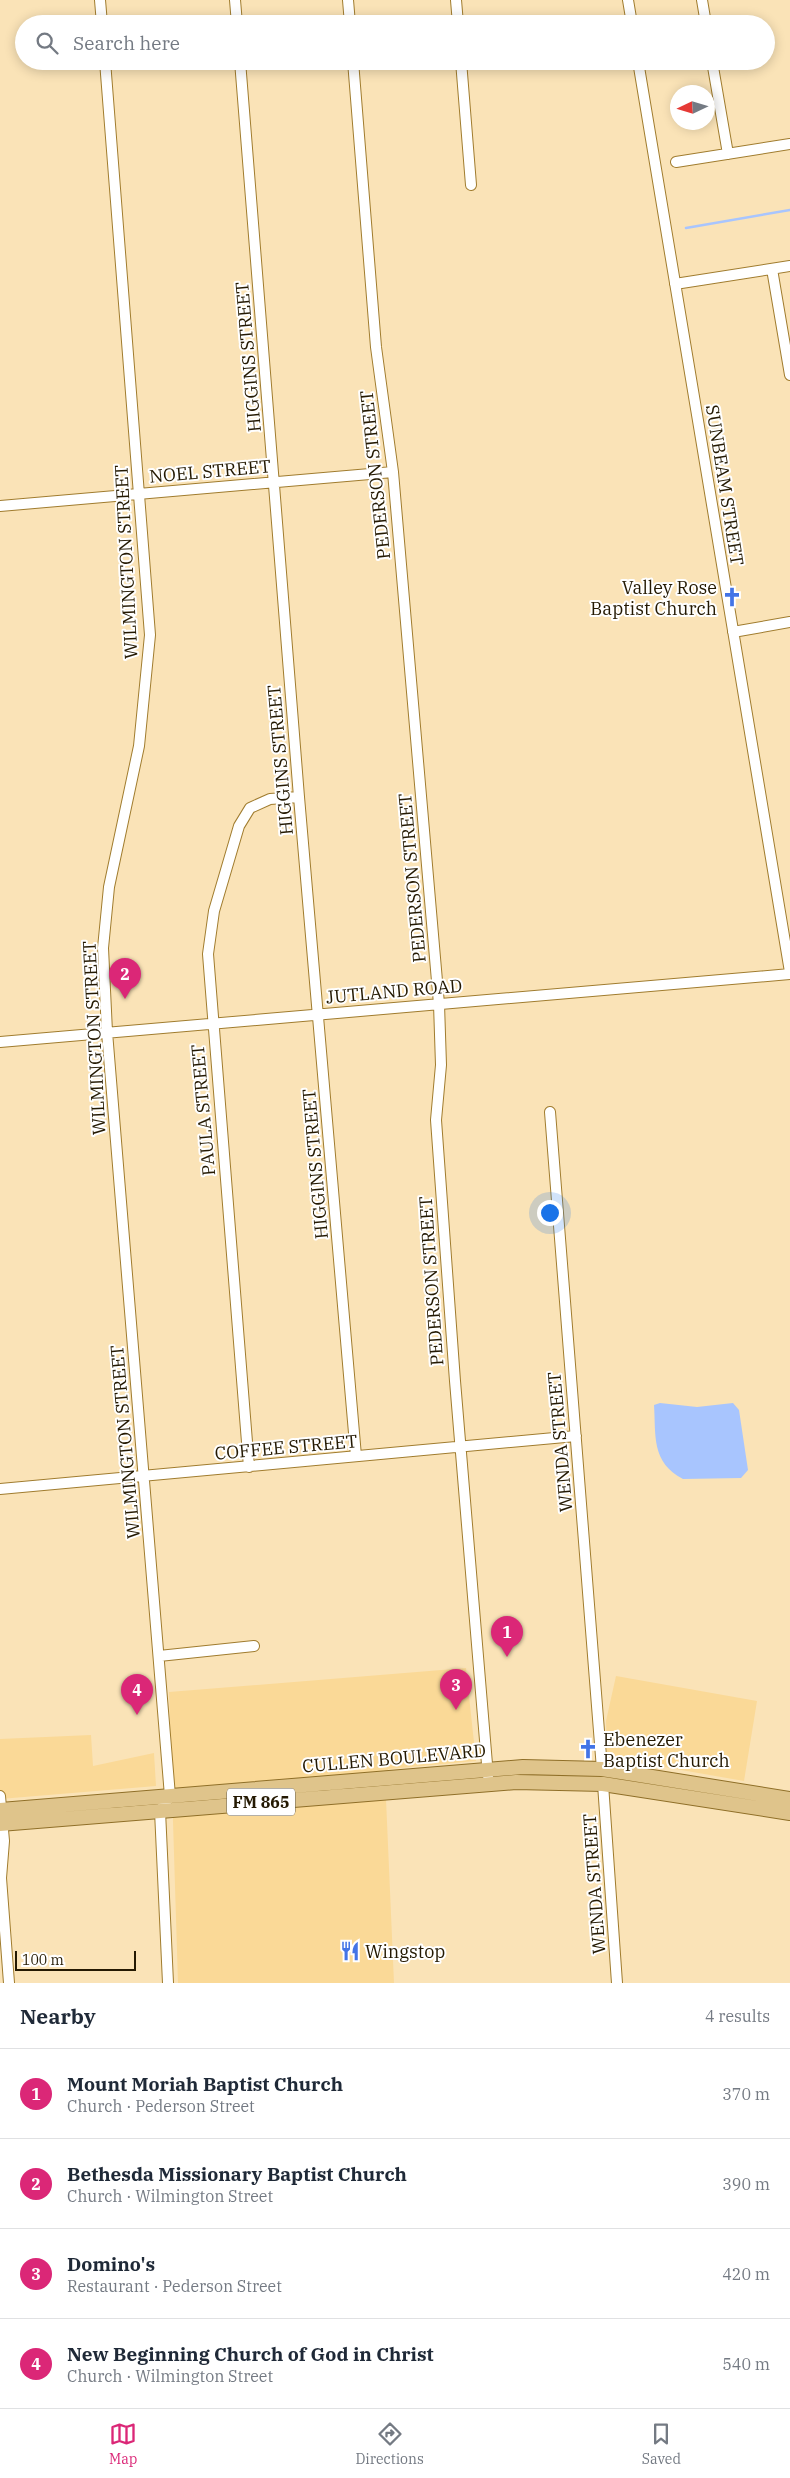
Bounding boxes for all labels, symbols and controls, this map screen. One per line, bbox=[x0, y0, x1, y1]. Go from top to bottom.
search box bbox=[15, 15, 775, 70]
icon: search bbox=[33, 29, 61, 57]
text: Search here bbox=[73, 31, 180, 55]
north arrow bbox=[670, 85, 715, 130]
street label: HIGGINS STREET bbox=[230, 281, 266, 433]
street label: PEDERSON STREET bbox=[355, 389, 395, 561]
street label: SUNBEAM STREET bbox=[701, 403, 749, 567]
street label: NOEL STREET bbox=[148, 454, 272, 488]
street label: WILMINGTON STREET bbox=[109, 464, 143, 660]
place label: Valley Rose Baptist Church bbox=[590, 576, 717, 620]
church icon: Valley Rose Baptist Church bbox=[721, 586, 743, 608]
street label: HIGGINS STREET bbox=[262, 684, 298, 836]
street label: PEDERSON STREET bbox=[393, 792, 431, 964]
street label: WILMINGTON STREET bbox=[77, 940, 111, 1136]
pin: 2 bbox=[109, 958, 141, 999]
street label: JUTLAND ROAD bbox=[325, 974, 463, 1008]
street label: PAULA STREET bbox=[186, 1043, 220, 1177]
street label: HIGGINS STREET bbox=[297, 1088, 333, 1240]
street label: PEDERSON STREET bbox=[414, 1195, 448, 1366]
your location bbox=[537, 1200, 563, 1226]
street label: WILMINGTON STREET bbox=[105, 1344, 145, 1540]
street label: WENDA STREET bbox=[542, 1371, 578, 1513]
street label: COFFEE STREET bbox=[214, 1429, 359, 1465]
pin: 1 bbox=[491, 1616, 523, 1657]
pin: 3 bbox=[440, 1669, 472, 1710]
pin: 4 bbox=[121, 1674, 153, 1715]
place label: Ebenezer Baptist Church bbox=[603, 1728, 730, 1772]
church icon: Ebenezer Baptist Church bbox=[577, 1738, 599, 1760]
street label: CULLEN BOULEVARD bbox=[301, 1739, 487, 1777]
road number: FM 865 bbox=[227, 1788, 295, 1815]
street label: WENDA STREET bbox=[578, 1813, 610, 1955]
restaurant icon: Wingstop bbox=[339, 1940, 361, 1962]
place label: Wingstop bbox=[365, 1940, 445, 1963]
scale bar bbox=[15, 1948, 136, 1971]
text: 100 m bbox=[22, 1951, 64, 1969]
text: Nearby bbox=[20, 2002, 96, 2030]
text: 4 results bbox=[705, 2006, 770, 2026]
text: Mount Moriah Baptist Church bbox=[67, 2072, 343, 2096]
text: 1 bbox=[31, 2084, 41, 2104]
text: 370 m bbox=[722, 2084, 770, 2104]
text: Church · Pederson Street bbox=[67, 2096, 255, 2116]
text: Bethesda Missionary Baptist Church bbox=[67, 2162, 407, 2186]
text: 2 bbox=[31, 2174, 41, 2194]
text: 390 m bbox=[722, 2174, 770, 2194]
text: Church · Wilmington Street bbox=[67, 2186, 273, 2206]
text: Domino's bbox=[67, 2252, 155, 2276]
text: 3 bbox=[31, 2264, 41, 2284]
text: 420 m bbox=[722, 2264, 770, 2284]
text: Restaurant · Pederson Street bbox=[67, 2276, 282, 2296]
text: New Beginning Church of God in Christ bbox=[67, 2342, 434, 2366]
text: 4 bbox=[31, 2354, 41, 2374]
text: 540 m bbox=[722, 2354, 770, 2374]
text: Church · Wilmington Street bbox=[67, 2366, 273, 2386]
tab: Map bbox=[109, 2420, 137, 2468]
tab: Directions bbox=[355, 2420, 424, 2468]
tab: Saved bbox=[642, 2420, 681, 2468]

